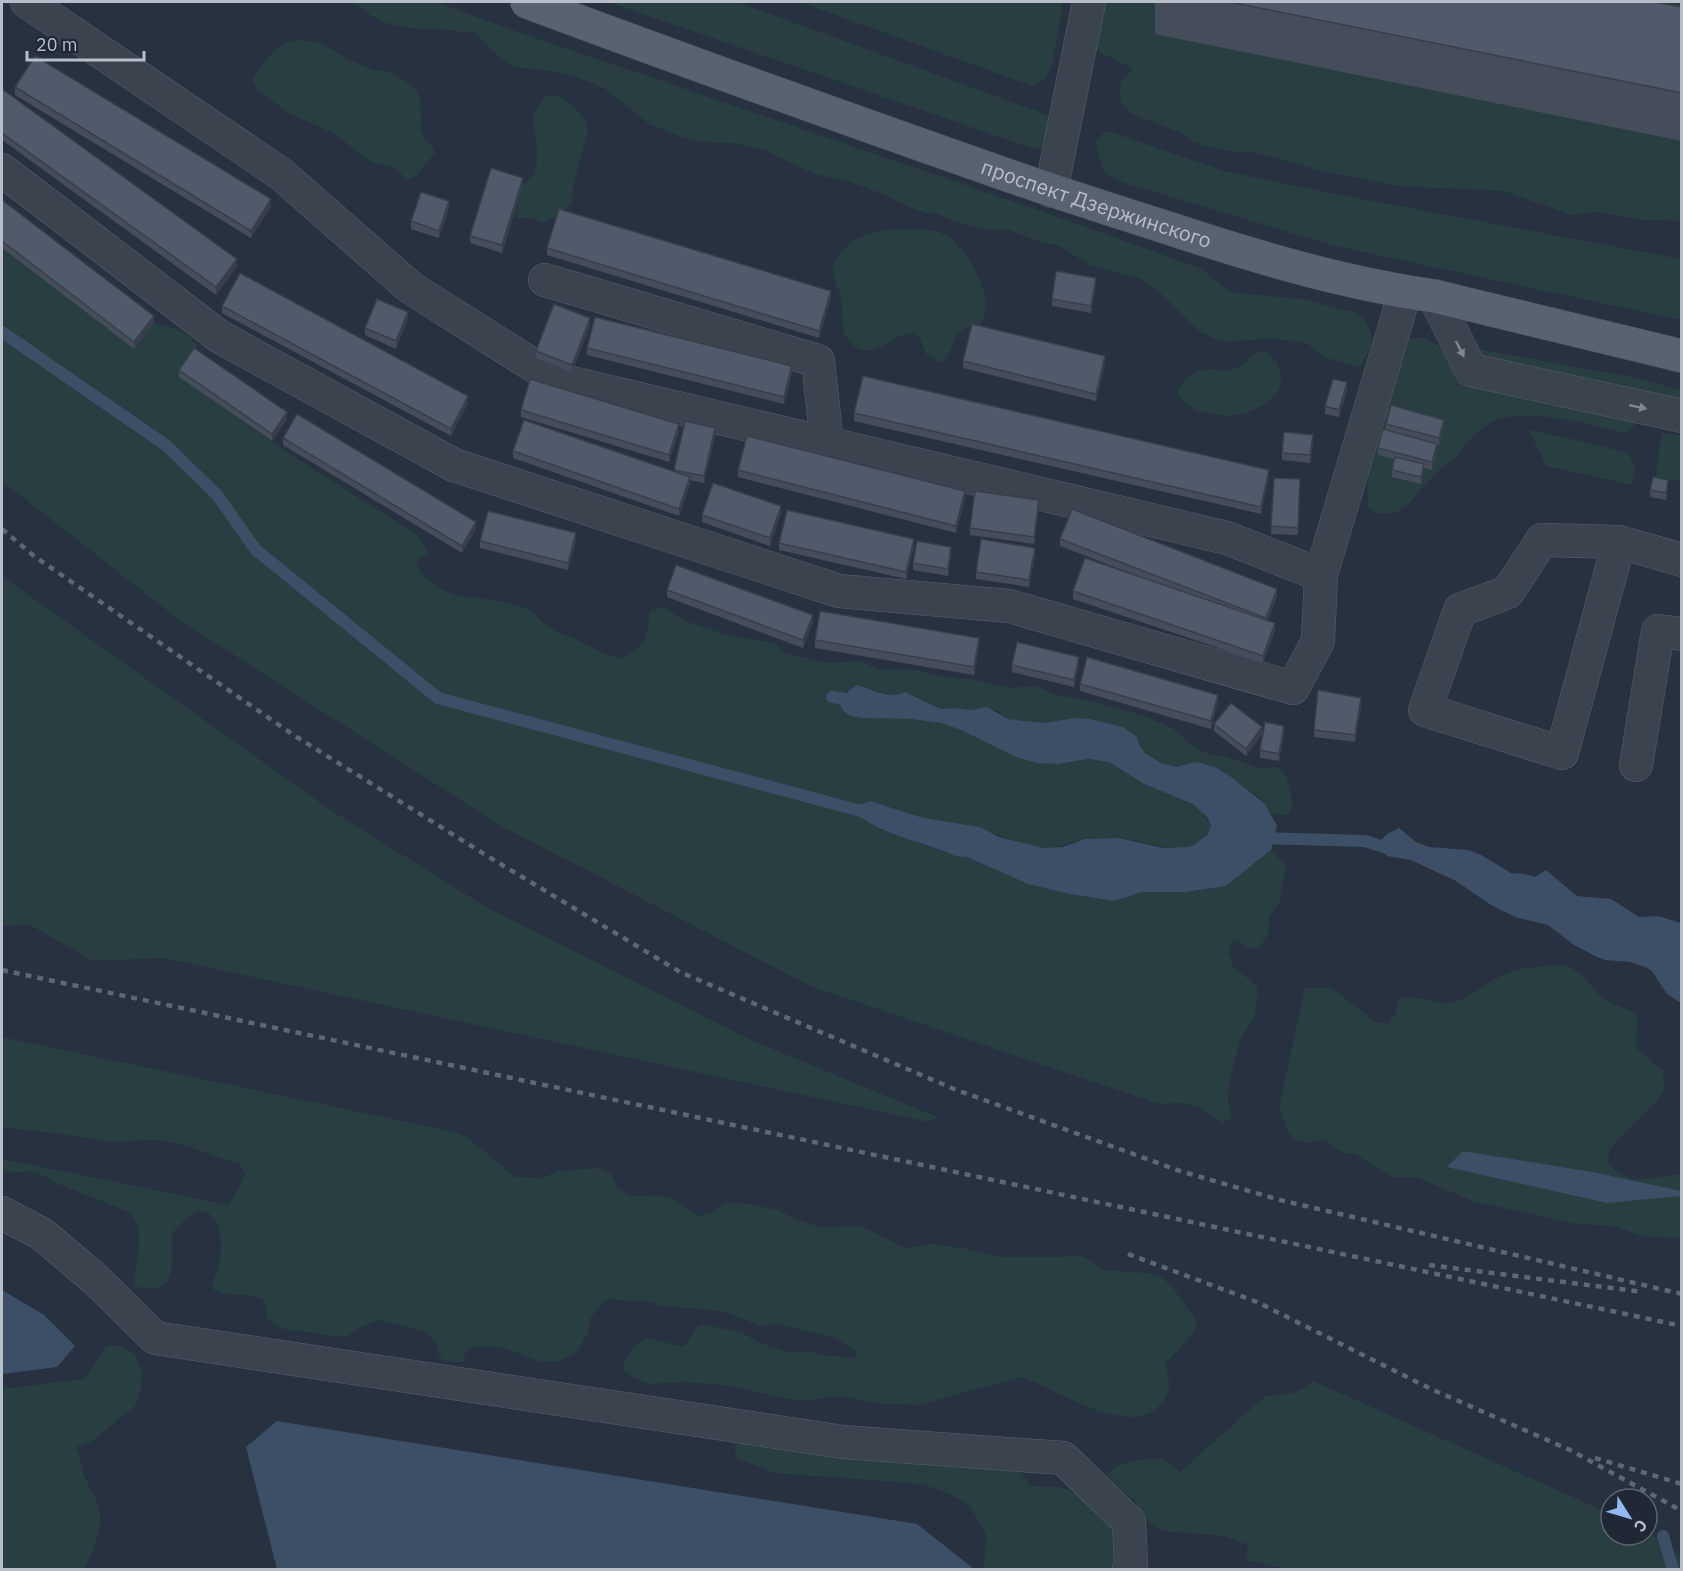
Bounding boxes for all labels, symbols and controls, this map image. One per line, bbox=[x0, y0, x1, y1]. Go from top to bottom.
scale bar bbox=[27, 24, 144, 62]
text: 20 m bbox=[36, 33, 78, 56]
street label: проспект Дзержинского bbox=[978, 152, 1215, 254]
one-way arrow bbox=[1455, 340, 1465, 357]
one-way arrow bbox=[1628, 402, 1647, 412]
north arrow bbox=[1599, 1487, 1659, 1547]
text: С bbox=[1630, 1516, 1652, 1536]

